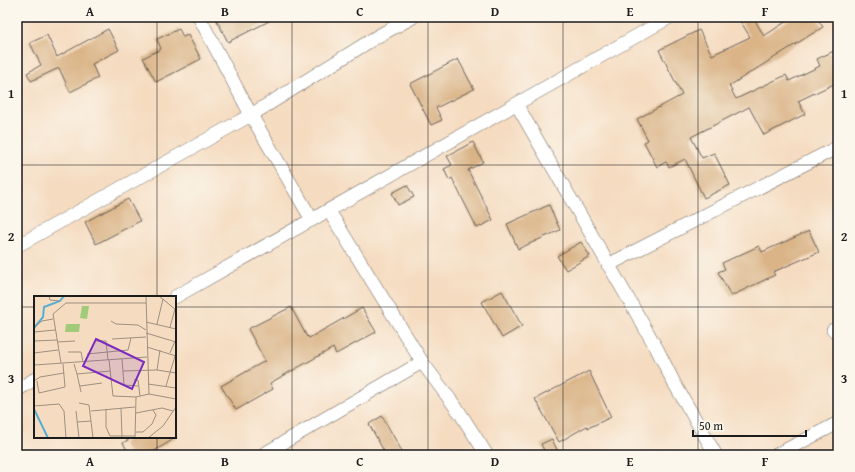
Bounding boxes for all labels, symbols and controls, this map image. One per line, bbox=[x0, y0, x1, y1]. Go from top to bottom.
text: A bbox=[86, 2, 95, 21]
text: B bbox=[221, 2, 229, 21]
text: C bbox=[356, 2, 364, 21]
text: D bbox=[491, 2, 499, 21]
text: E bbox=[627, 2, 634, 21]
text: F bbox=[762, 2, 769, 21]
text: 1 bbox=[8, 84, 14, 103]
text: 1 bbox=[841, 84, 847, 103]
text: 2 bbox=[8, 227, 15, 246]
text: 2 bbox=[841, 227, 848, 246]
inset map bbox=[34, 296, 176, 438]
text: 3 bbox=[8, 369, 14, 388]
text: 3 bbox=[841, 369, 847, 388]
scale bar bbox=[693, 412, 806, 438]
text: 50 m bbox=[699, 417, 723, 434]
text: A bbox=[86, 452, 95, 471]
text: B bbox=[221, 452, 229, 471]
text: C bbox=[356, 452, 364, 471]
text: D bbox=[491, 452, 499, 471]
text: E bbox=[627, 452, 634, 471]
text: F bbox=[762, 452, 769, 471]

